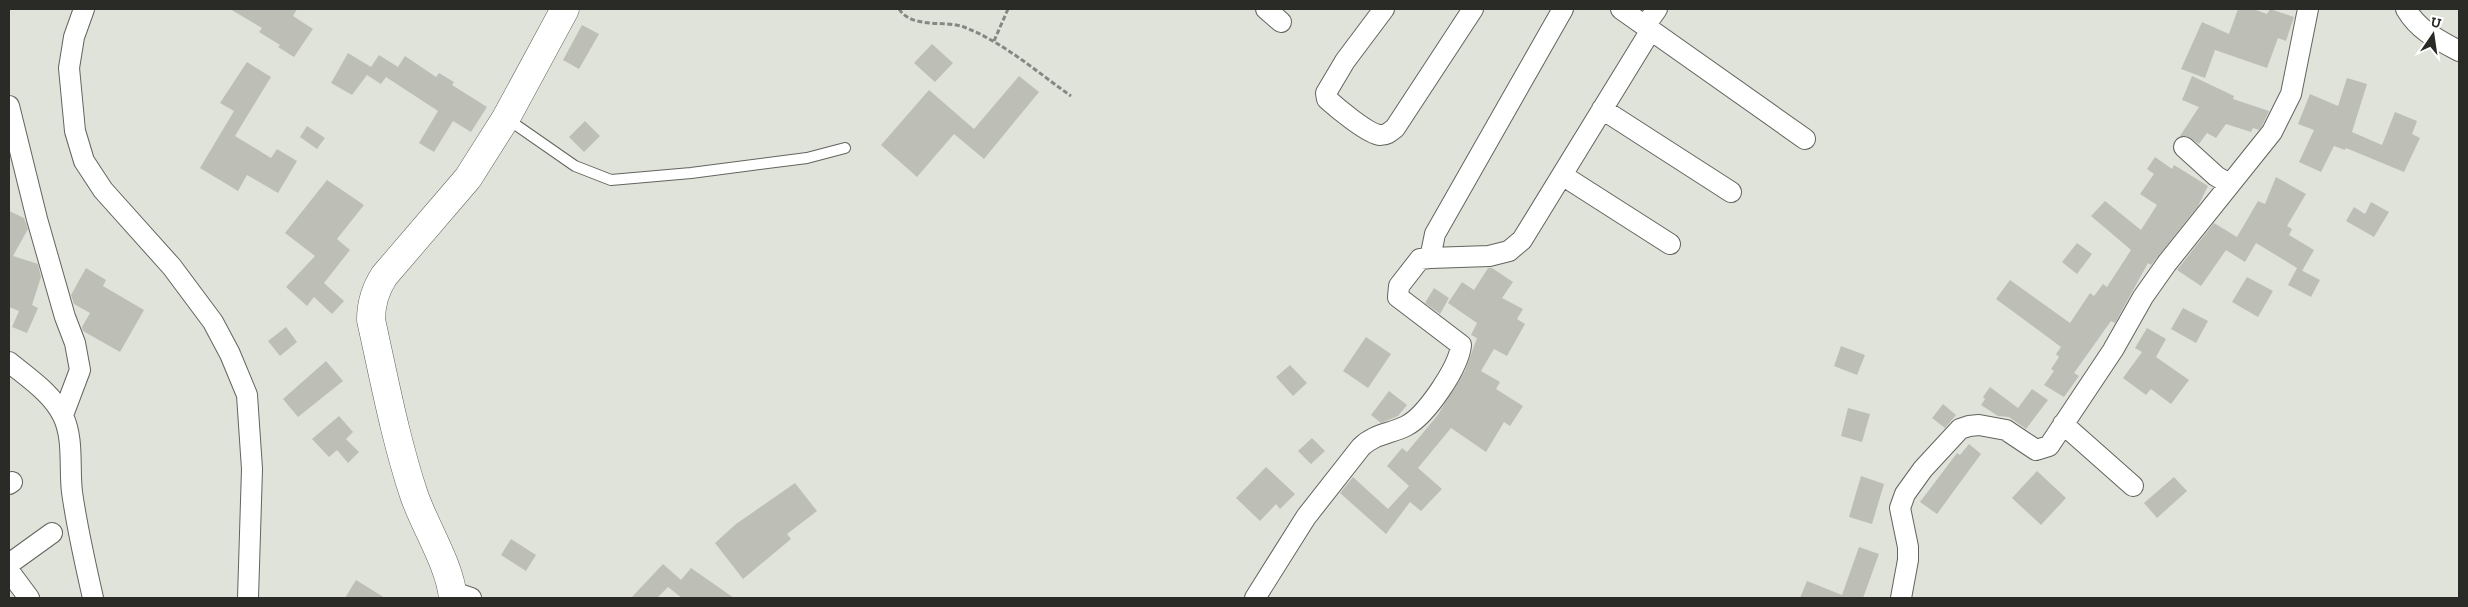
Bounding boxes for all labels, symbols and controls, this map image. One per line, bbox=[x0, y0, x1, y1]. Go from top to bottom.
north arrow bbox=[2408, 10, 2458, 60]
text: U bbox=[2429, 13, 2443, 32]

